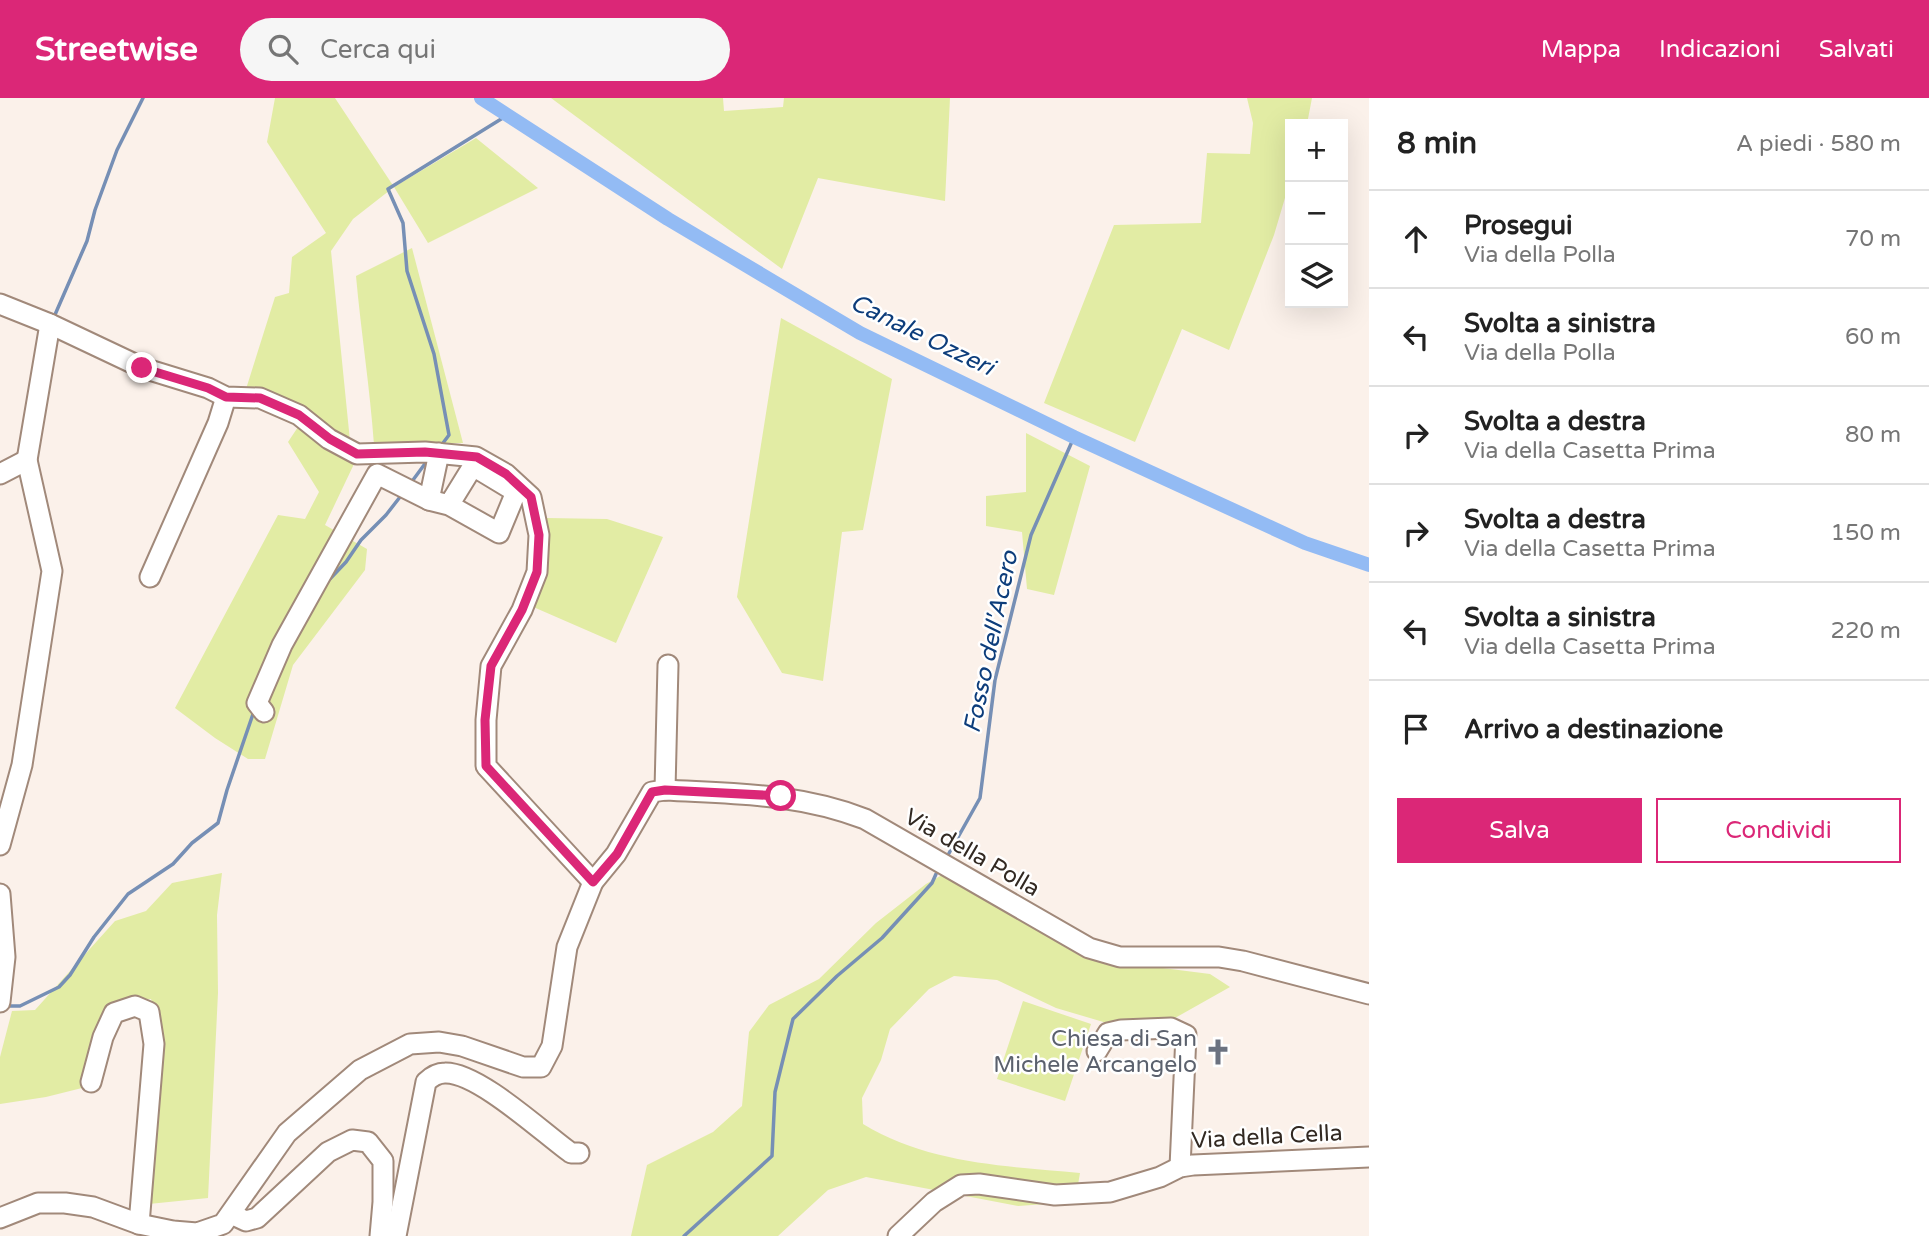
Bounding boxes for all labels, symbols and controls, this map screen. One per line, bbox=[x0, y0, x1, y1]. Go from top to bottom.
search box bbox=[240, 18, 730, 81]
text: Streetwise bbox=[35, 30, 198, 69]
icon: search bbox=[264, 30, 302, 68]
text: Cerca qui bbox=[320, 34, 436, 65]
text: Mappa bbox=[1541, 35, 1621, 64]
text: Indicazioni bbox=[1659, 35, 1781, 64]
text: Salvati bbox=[1819, 35, 1894, 64]
map controls bbox=[1285, 119, 1348, 308]
button: + bbox=[1285, 119, 1348, 182]
text: 8 min bbox=[1397, 125, 1477, 162]
text: A piedi · 580 m bbox=[1736, 130, 1901, 158]
button: − bbox=[1285, 182, 1348, 245]
text: Prosegui bbox=[1464, 210, 1573, 241]
icon: ahead bbox=[1397, 220, 1435, 258]
text: 70 m bbox=[1845, 225, 1901, 253]
text: Via della Polla bbox=[1464, 241, 1616, 269]
button: layers bbox=[1285, 245, 1348, 308]
water label: Canale Ozzeri bbox=[845, 288, 1001, 384]
text: Svolta a sinistra bbox=[1464, 308, 1656, 339]
icon: left bbox=[1397, 318, 1435, 356]
text: 60 m bbox=[1845, 323, 1901, 351]
text: Via della Polla bbox=[1464, 339, 1616, 367]
route end bbox=[126, 352, 157, 383]
text: Svolta a destra bbox=[1464, 406, 1646, 437]
icon: right bbox=[1397, 416, 1435, 454]
text: 80 m bbox=[1845, 421, 1901, 449]
text: Via della Casetta Prima bbox=[1464, 437, 1716, 465]
text: Svolta a destra bbox=[1464, 504, 1646, 535]
icon: right bbox=[1397, 514, 1435, 552]
text: 150 m bbox=[1831, 519, 1901, 547]
text: Via della Casetta Prima bbox=[1464, 535, 1716, 563]
water label: Fosso dell'Acero bbox=[958, 547, 1025, 736]
text: Svolta a sinistra bbox=[1464, 602, 1656, 633]
icon: left bbox=[1397, 612, 1435, 650]
text: 220 m bbox=[1831, 617, 1901, 645]
text: Via della Casetta Prima bbox=[1464, 633, 1716, 661]
icon: arrive bbox=[1397, 710, 1435, 748]
text: Arrivo a destinazione bbox=[1464, 714, 1723, 745]
route start bbox=[765, 780, 796, 811]
button: Salva bbox=[1397, 798, 1642, 863]
button: Condividi bbox=[1656, 798, 1901, 863]
street label: Via della Polla bbox=[899, 803, 1045, 903]
place label: Chiesa di San Michele Arcangelo bbox=[993, 1025, 1197, 1079]
church icon: Chiesa di San Michele Arcangelo bbox=[1203, 1037, 1233, 1067]
street label: Via della Cella bbox=[1191, 1119, 1343, 1155]

